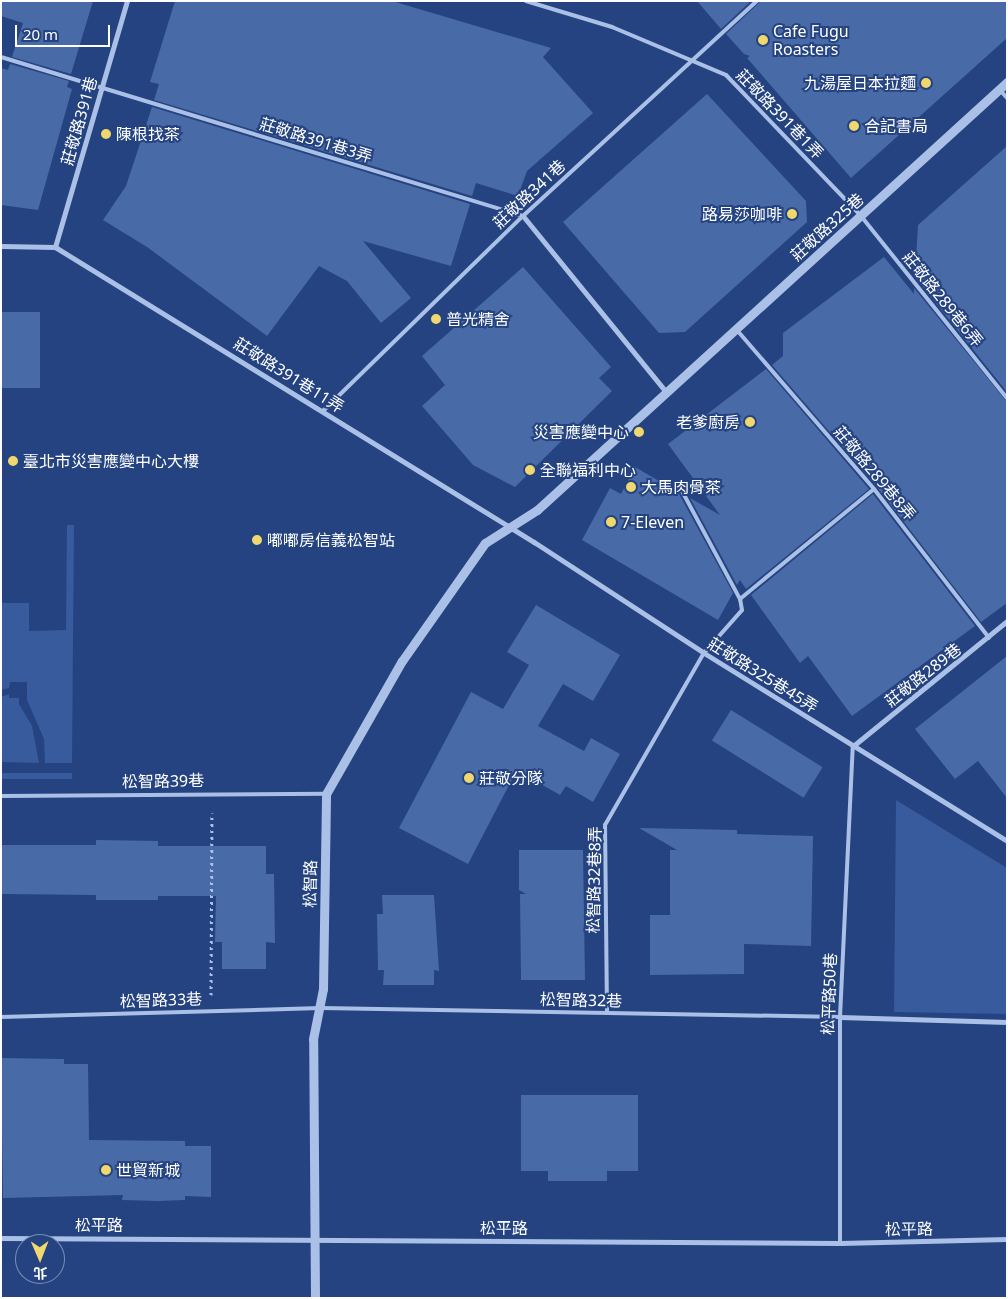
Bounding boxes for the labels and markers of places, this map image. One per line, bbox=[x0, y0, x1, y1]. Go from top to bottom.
place label: Cafe Fugu Roasters bbox=[773, 21, 849, 59]
marker: Cafe Fugu Roasters bbox=[757, 34, 769, 46]
place label: 九湯屋日本拉麵 bbox=[804, 73, 916, 93]
marker: 九湯屋日本拉麵 bbox=[920, 77, 932, 89]
place label: 合記書局 bbox=[864, 116, 928, 136]
marker: 合記書局 bbox=[848, 120, 860, 132]
place label: 陳根找茶 bbox=[116, 124, 180, 144]
marker: 陳根找茶 bbox=[100, 128, 112, 140]
place label: 路易莎咖啡 bbox=[702, 204, 782, 224]
marker: 路易莎咖啡 bbox=[786, 208, 798, 220]
place label: 普光精舍 bbox=[446, 309, 510, 329]
marker: 普光精舍 bbox=[430, 313, 442, 325]
place label: 老爹廚房 bbox=[676, 412, 740, 432]
marker: 老爹廚房 bbox=[744, 416, 756, 428]
place label: 災害應變中心 bbox=[533, 422, 629, 442]
marker: 災害應變中心 bbox=[633, 426, 645, 438]
place label: 臺北市災害應變中心大樓 bbox=[23, 451, 199, 471]
marker: 臺北市災害應變中心大樓 bbox=[7, 455, 19, 467]
place label: 全聯福利中心 bbox=[540, 460, 636, 480]
marker: 全聯福利中心 bbox=[524, 464, 536, 476]
place label: 大馬肉骨茶 bbox=[641, 477, 721, 497]
marker: 大馬肉骨茶 bbox=[625, 481, 637, 493]
place label: 7-Eleven bbox=[621, 512, 684, 532]
marker: 7-Eleven bbox=[605, 516, 617, 528]
place label: 嘟嘟房信義松智站 bbox=[267, 530, 395, 550]
marker: 嘟嘟房信義松智站 bbox=[251, 534, 263, 546]
place label: 莊敬分隊 bbox=[479, 768, 543, 788]
marker: 莊敬分隊 bbox=[463, 772, 475, 784]
place label: 世貿新城 bbox=[116, 1160, 180, 1180]
marker: 世貿新城 bbox=[100, 1164, 112, 1176]

